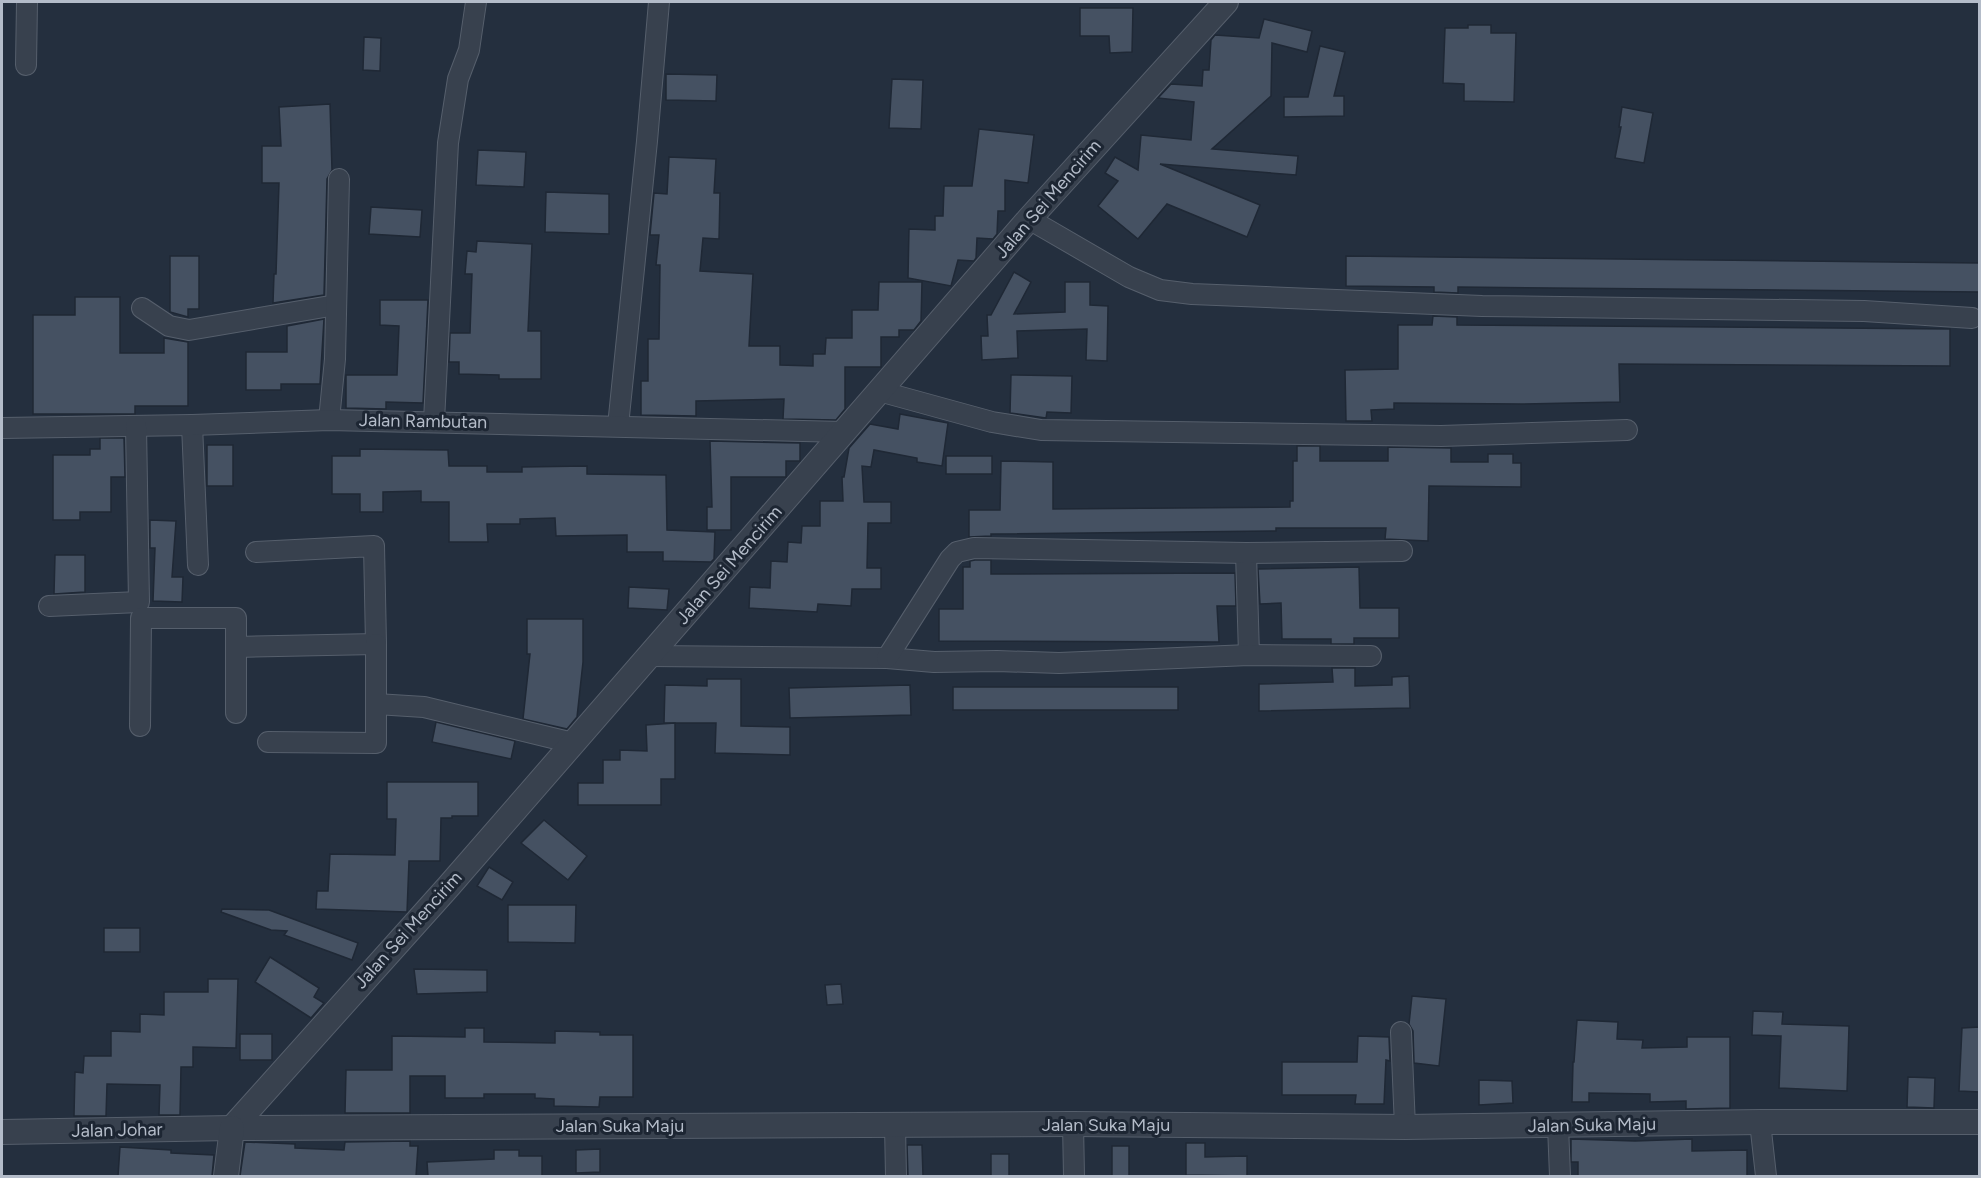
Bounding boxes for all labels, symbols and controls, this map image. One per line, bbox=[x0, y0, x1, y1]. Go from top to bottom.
street label: Jalan Sei Mencirim bbox=[990, 135, 1106, 263]
street label: Jalan Rambutan bbox=[359, 409, 487, 433]
street label: Jalan Sei Mencirim bbox=[671, 501, 787, 629]
street label: Jalan Sei Mencirim bbox=[350, 867, 466, 993]
street label: Jalan Suka Maju bbox=[1527, 1113, 1657, 1137]
street label: Jalan Suka Maju bbox=[1042, 1114, 1170, 1136]
street label: Jalan Suka Maju bbox=[556, 1115, 684, 1137]
street label: Jalan Johar bbox=[71, 1118, 163, 1142]

